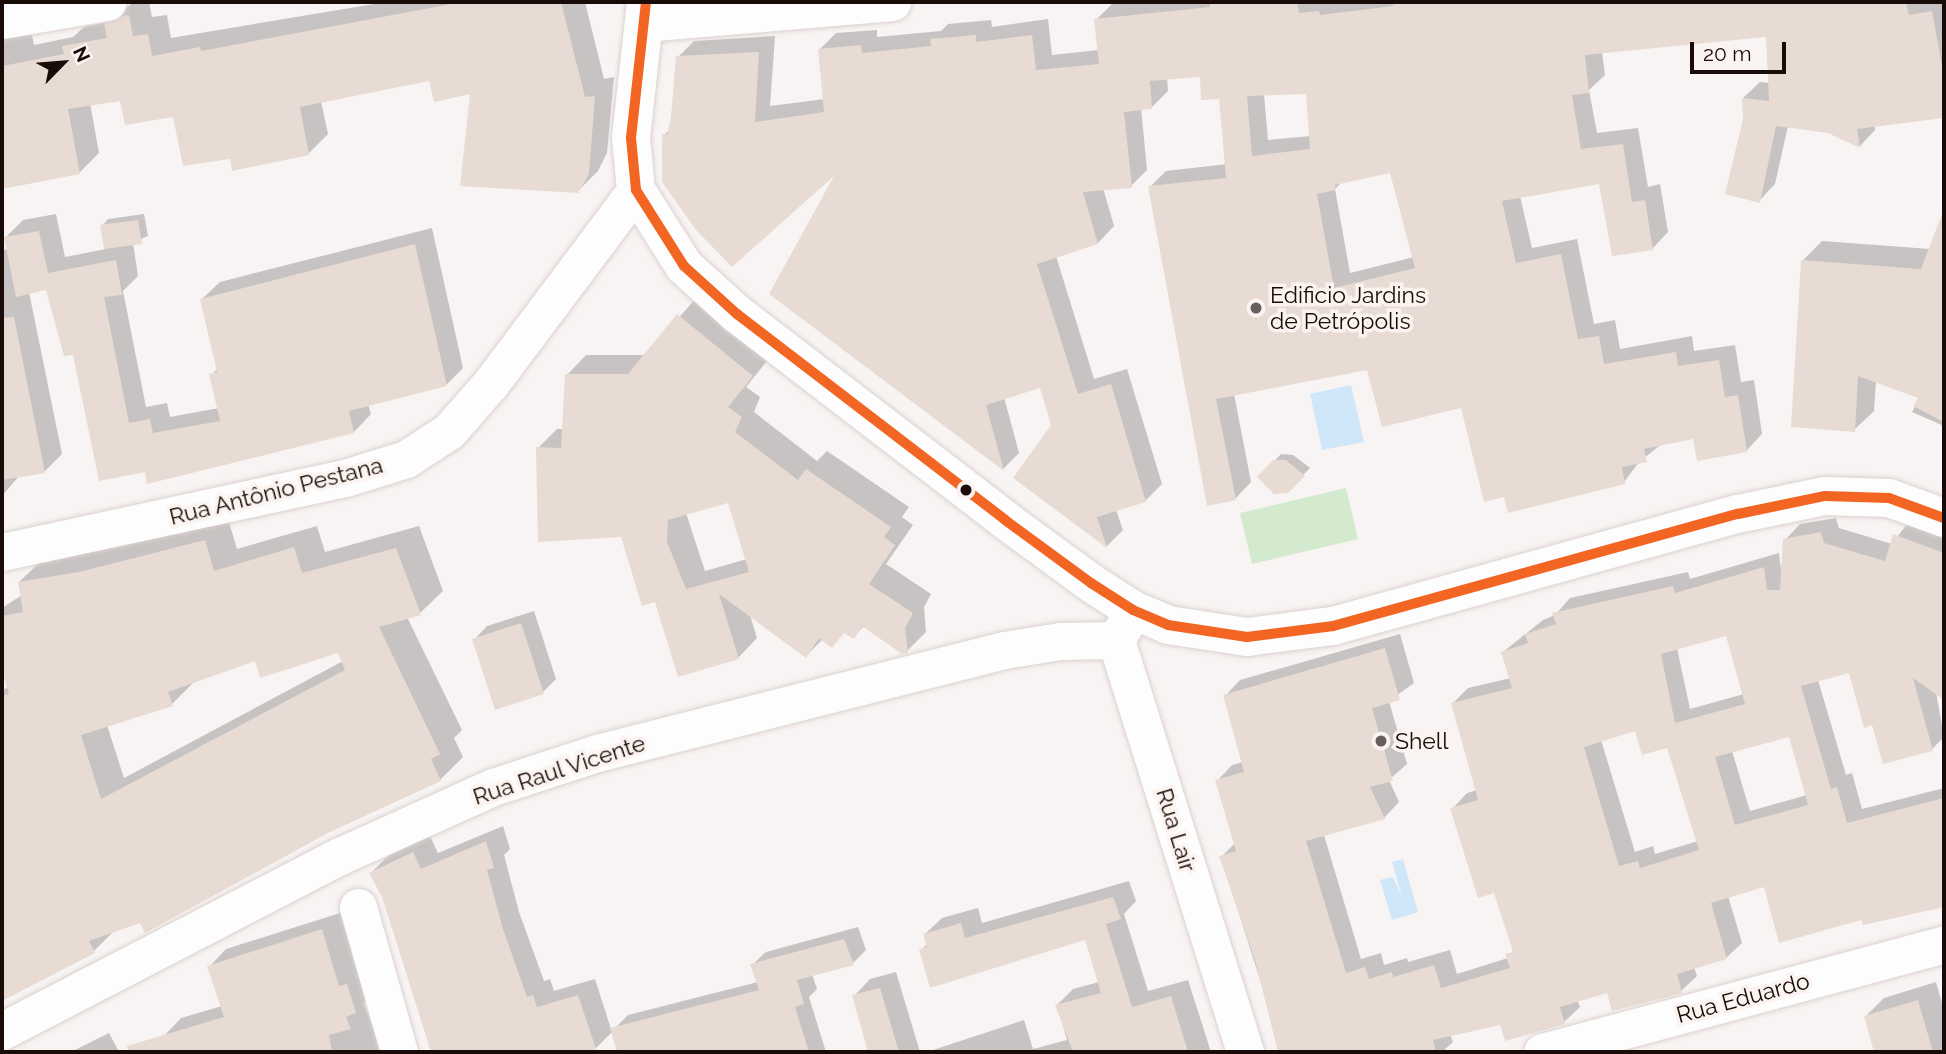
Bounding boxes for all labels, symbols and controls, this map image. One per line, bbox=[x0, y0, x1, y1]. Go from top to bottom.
north arrow bbox=[28, 28, 98, 98]
scale bar bbox=[1694, 28, 1790, 72]
text: 20 m bbox=[1703, 41, 1751, 66]
text: N bbox=[69, 43, 95, 65]
place label: Edificio Jardins de Petrópolis bbox=[1270, 281, 1427, 335]
marker: Edificio Jardins de Petrópolis bbox=[1248, 300, 1264, 316]
street label: Rua Antônio Pestana bbox=[166, 451, 386, 531]
unlabelled marker bbox=[959, 483, 973, 497]
place label: Shell bbox=[1395, 727, 1448, 755]
street label: Rua Raul Vicente bbox=[469, 729, 649, 811]
marker: Shell bbox=[1373, 733, 1389, 749]
street label: Rua Lair bbox=[1150, 785, 1202, 875]
street label: Rua Eduardo bbox=[1673, 967, 1813, 1029]

